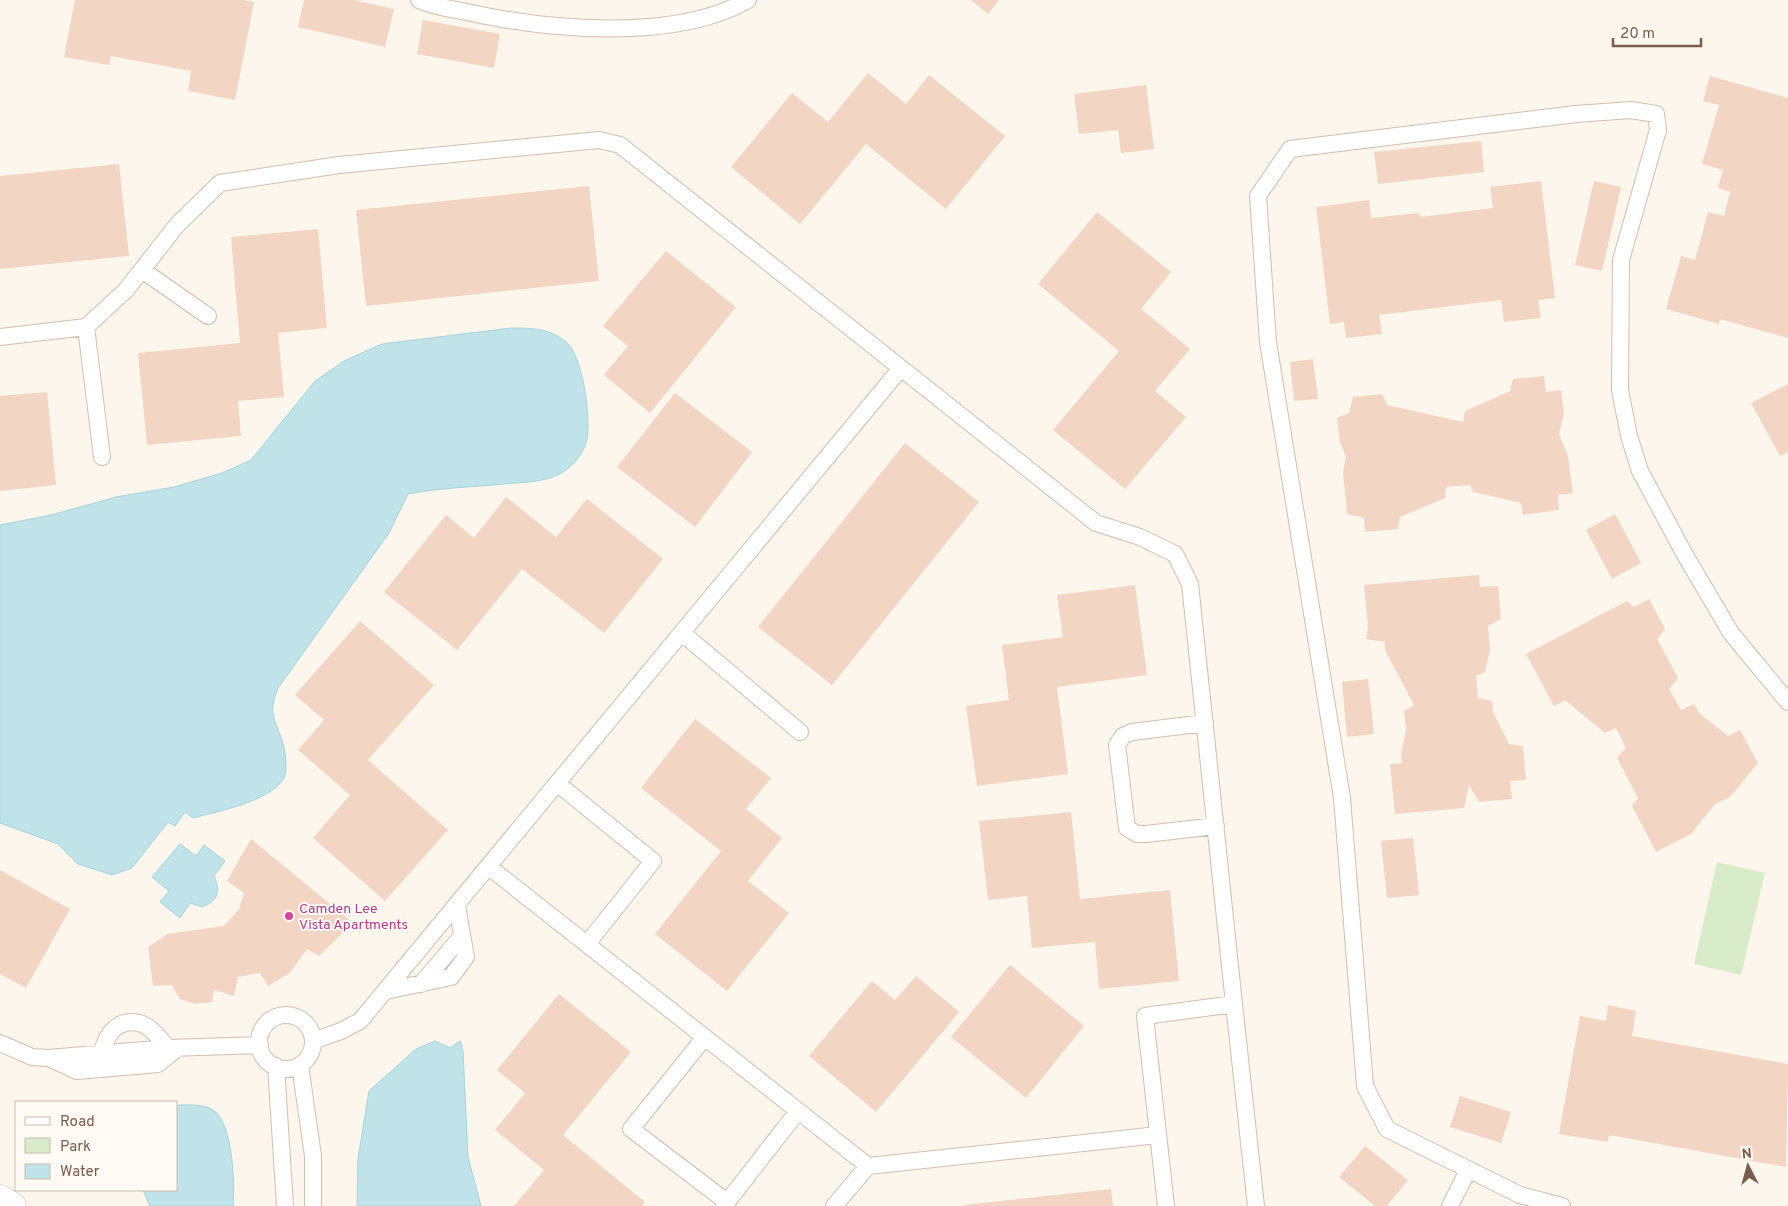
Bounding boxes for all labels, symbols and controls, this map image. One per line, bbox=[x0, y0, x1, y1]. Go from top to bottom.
scale bar bbox=[1613, 15, 1700, 47]
text: 20 m bbox=[1620, 25, 1655, 44]
place label: Camden Lee Vista Apartments bbox=[299, 901, 408, 934]
marker: Camden Lee Vista Apartments bbox=[283, 910, 295, 922]
legend bbox=[15, 1101, 178, 1191]
text: Road bbox=[60, 1113, 95, 1132]
text: Park bbox=[60, 1138, 91, 1157]
north arrow bbox=[1723, 1141, 1773, 1191]
text: N bbox=[1741, 1146, 1753, 1164]
text: Water bbox=[60, 1163, 100, 1182]

